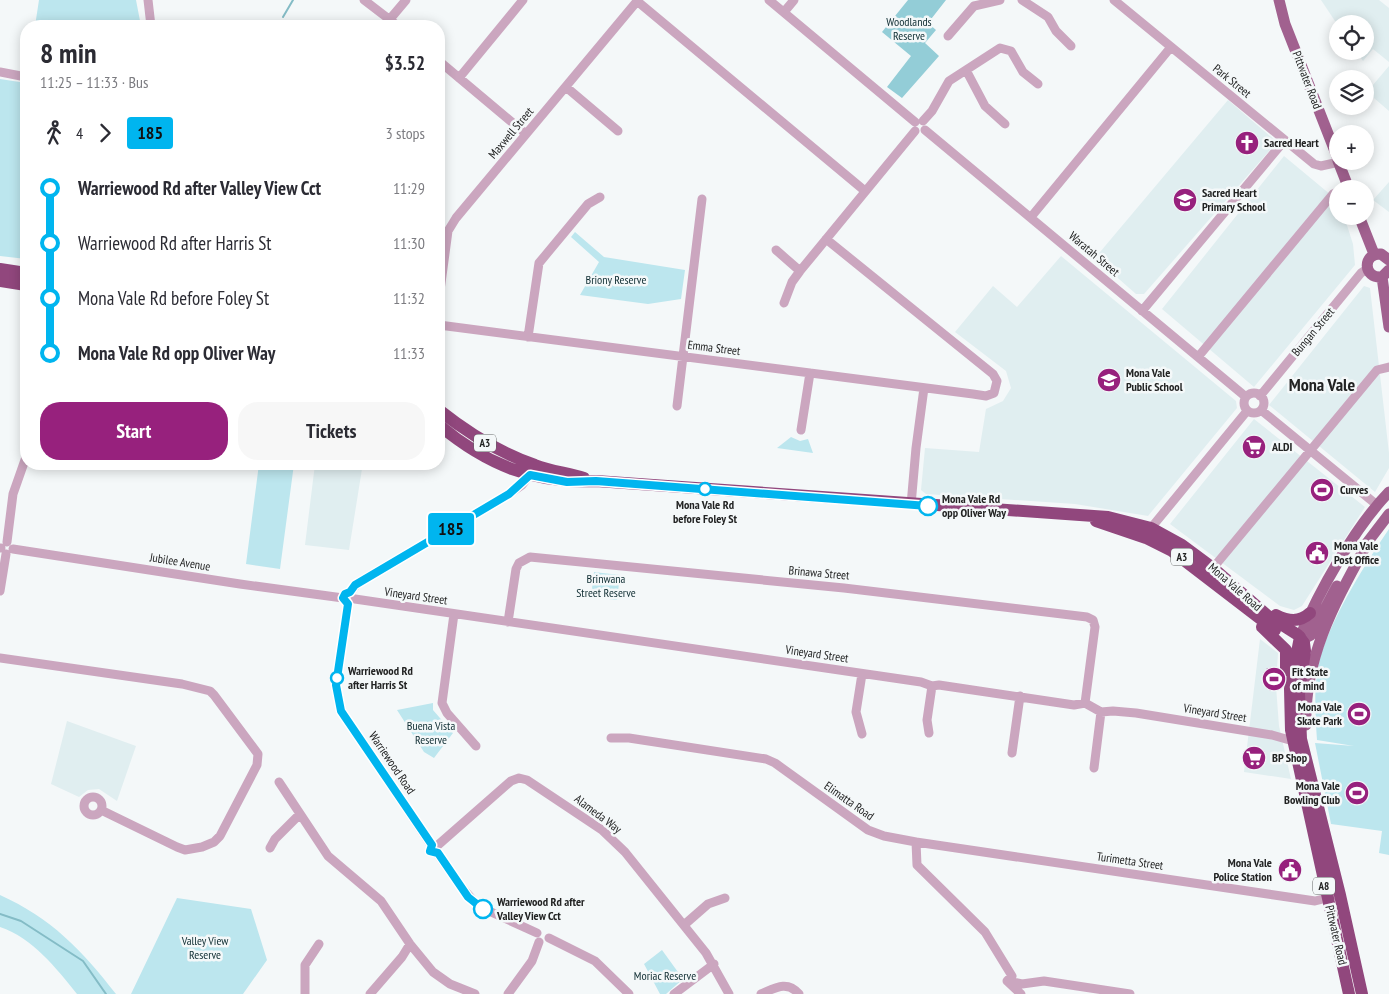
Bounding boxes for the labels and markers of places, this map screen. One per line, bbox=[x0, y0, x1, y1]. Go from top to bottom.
church icon: Sacred Heart bbox=[1234, 130, 1260, 156]
place label: Sacred Heart bbox=[1264, 135, 1319, 150]
place label: Sacred Heart Primary School bbox=[1202, 185, 1266, 214]
school or university icon: Sacred Heart Primary School bbox=[1172, 187, 1198, 213]
place label: Mona Vale Public School bbox=[1126, 365, 1183, 394]
school or university icon: Mona Vale Public School bbox=[1096, 367, 1122, 393]
supermarket icon: ALDI bbox=[1241, 434, 1267, 460]
place label: ALDI bbox=[1271, 439, 1293, 454]
sports icon: Curves bbox=[1309, 477, 1335, 503]
marker: Mona Vale Rd before Foley St bbox=[698, 482, 712, 496]
place label: Curves bbox=[1340, 482, 1368, 497]
place label: Mona Vale Rd opp Oliver Way bbox=[942, 491, 1006, 520]
marker: Mona Vale Rd opp Oliver Way bbox=[918, 496, 938, 516]
place label: Mona Vale Rd before Foley St bbox=[673, 497, 738, 526]
place label: Mona Vale Post Office bbox=[1334, 538, 1379, 567]
public building icon: Mona Vale Post Office bbox=[1304, 540, 1330, 566]
place label: Warriewood Rd after Harris St bbox=[347, 663, 413, 692]
place label: Fit State of mind bbox=[1292, 664, 1328, 693]
sports icon: Fit State of mind bbox=[1261, 666, 1287, 692]
marker: Warriewood Rd after Harris St bbox=[330, 671, 344, 685]
place label: Mona Vale Skate Park bbox=[1297, 699, 1342, 728]
sports icon: Mona Vale Skate Park bbox=[1346, 701, 1372, 727]
supermarket icon: BP Shop bbox=[1241, 745, 1267, 771]
place label: BP Shop bbox=[1272, 750, 1308, 765]
place label: Mona Vale Bowling Club bbox=[1284, 778, 1341, 807]
sports icon: Mona Vale Bowling Club bbox=[1344, 780, 1370, 806]
place label: Mona Vale Police Station bbox=[1213, 855, 1272, 884]
public building icon: Mona Vale Police Station bbox=[1277, 857, 1303, 883]
place label: Warriewood Rd after Valley View Cct bbox=[496, 894, 585, 923]
marker: Warriewood Rd after Valley View Cct bbox=[473, 899, 493, 919]

